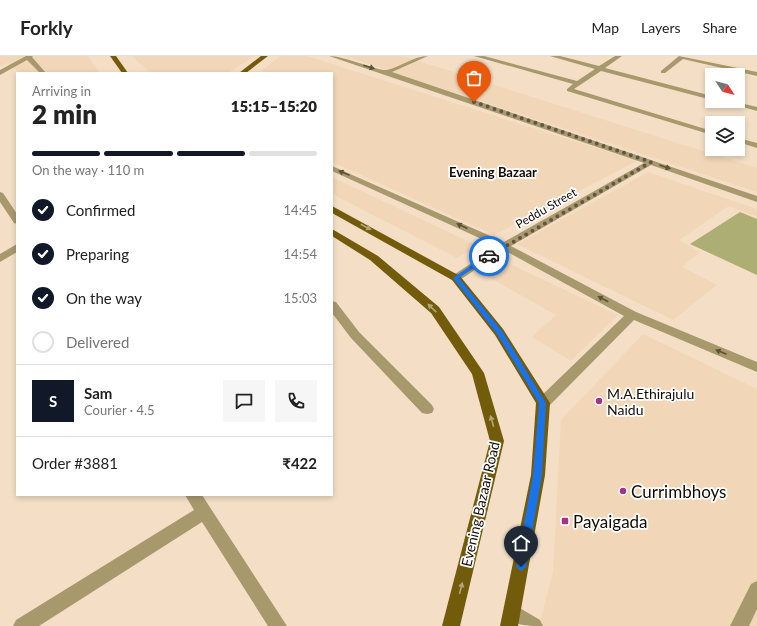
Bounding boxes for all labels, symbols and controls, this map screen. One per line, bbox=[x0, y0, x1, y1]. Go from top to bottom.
text: Forkly bbox=[20, 16, 73, 39]
text: Map bbox=[591, 19, 619, 36]
text: Layers bbox=[641, 19, 681, 36]
text: Share bbox=[703, 19, 737, 36]
pin bbox=[457, 61, 491, 102]
one-way arrow bbox=[364, 64, 376, 70]
icon: bag bbox=[463, 67, 485, 89]
north arrow bbox=[705, 68, 745, 108]
map controls bbox=[705, 68, 745, 156]
text: Arriving in bbox=[32, 83, 91, 99]
text: 15:15–15:20 bbox=[231, 97, 317, 115]
text: 2 min bbox=[32, 98, 97, 130]
button: layers bbox=[705, 116, 745, 156]
text: On the way · 110 m bbox=[32, 162, 144, 178]
district label: Evening Bazaar bbox=[449, 164, 537, 180]
one-way arrow bbox=[659, 164, 671, 170]
one-way arrow bbox=[338, 170, 349, 176]
street label: Peddu Street bbox=[513, 184, 580, 232]
icon: check bbox=[32, 199, 54, 221]
text: Confirmed bbox=[66, 201, 135, 219]
text: 14:45 bbox=[284, 202, 317, 218]
one-way arrow bbox=[456, 223, 468, 229]
one-way arrow bbox=[361, 224, 372, 231]
courier bbox=[469, 236, 509, 276]
icon: check bbox=[32, 243, 54, 265]
text: Preparing bbox=[66, 245, 129, 263]
icon: car bbox=[478, 245, 500, 267]
text: 14:54 bbox=[284, 246, 317, 262]
icon: check bbox=[32, 287, 54, 309]
text: On the way bbox=[66, 289, 142, 307]
text: 15:03 bbox=[284, 290, 317, 306]
one-way arrow bbox=[597, 296, 608, 302]
one-way arrow bbox=[427, 303, 437, 313]
text: Delivered bbox=[66, 333, 129, 351]
one-way arrow bbox=[715, 349, 727, 356]
button: chat bbox=[223, 380, 265, 422]
button: phone bbox=[275, 380, 317, 422]
text: Sam bbox=[84, 384, 112, 402]
place label: M.A.Ethirajulu Naidu bbox=[607, 385, 694, 418]
text: S bbox=[49, 392, 57, 410]
marker: M.A.Ethirajulu Naidu bbox=[594, 396, 604, 406]
text: Courier · 4.5 bbox=[84, 402, 155, 418]
one-way arrow bbox=[488, 415, 494, 428]
street label: Evening Bazaar Road bbox=[457, 440, 503, 568]
text: Order #3881 bbox=[32, 454, 118, 472]
text: ₹422 bbox=[282, 454, 317, 472]
place label: Currimbhoys bbox=[631, 481, 726, 502]
marker: Currimbhoys bbox=[618, 486, 628, 496]
place label: Payaigada bbox=[573, 511, 648, 532]
marker: Payaigada bbox=[560, 516, 570, 526]
pin bbox=[504, 526, 538, 567]
icon: home bbox=[510, 532, 532, 554]
one-way arrow bbox=[458, 582, 464, 594]

